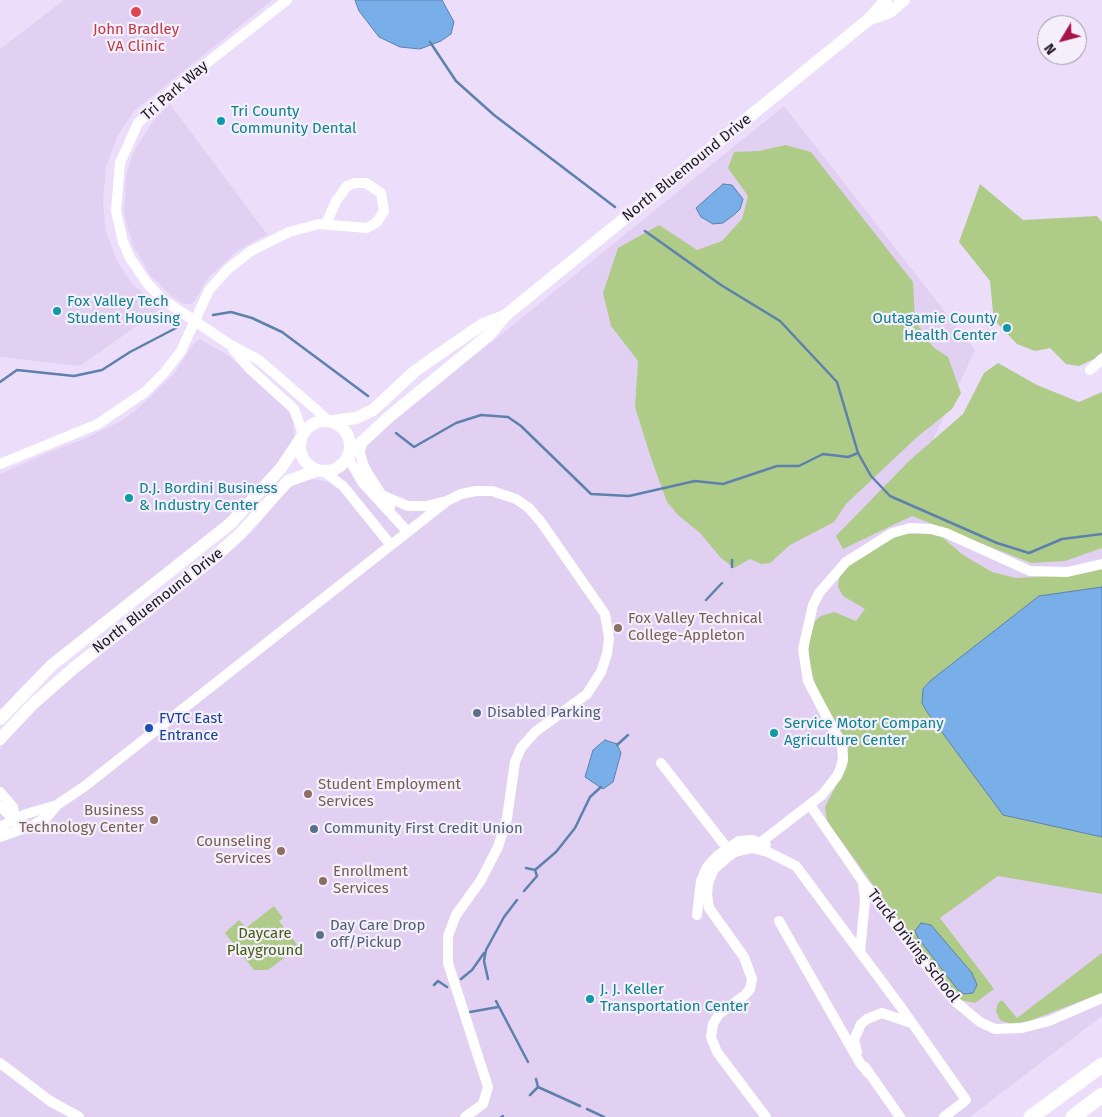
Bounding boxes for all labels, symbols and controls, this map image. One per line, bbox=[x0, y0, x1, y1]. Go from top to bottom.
marker: John Bradley VA Clinic bbox=[129, 5, 143, 19]
north arrow bbox=[1037, 15, 1087, 65]
place label: John Bradley VA Clinic bbox=[93, 21, 179, 56]
text: N bbox=[1041, 40, 1060, 58]
street label: Tri Park Way bbox=[138, 57, 212, 125]
place label: Tri County Community Dental bbox=[231, 103, 356, 138]
street label: North Bluemound Drive bbox=[619, 110, 755, 226]
marker: Tri County Community Dental bbox=[215, 115, 227, 127]
place label: Fox Valley Tech Student Housing bbox=[67, 293, 180, 328]
marker: Fox Valley Tech Student Housing bbox=[51, 305, 63, 317]
place label: Outagamie County Health Center bbox=[873, 310, 997, 345]
marker: Outagamie County Health Center bbox=[1001, 322, 1013, 334]
place label: D.J. Bordini Business & Industry Center bbox=[139, 480, 277, 515]
marker: D.J. Bordini Business & Industry Center bbox=[123, 492, 135, 504]
street label: North Bluemound Drive bbox=[89, 544, 227, 658]
place label: Fox Valley Technical College-Appleton bbox=[628, 610, 762, 645]
marker: Fox Valley Technical College-Appleton bbox=[612, 622, 624, 634]
place label: Disabled Parking bbox=[487, 704, 601, 722]
marker: Disabled Parking bbox=[471, 707, 483, 719]
place label: FVTC East Entrance bbox=[159, 710, 223, 745]
place label: Service Motor Company Agriculture Center bbox=[784, 715, 944, 750]
marker: FVTC East Entrance bbox=[143, 722, 155, 734]
marker: Service Motor Company Agriculture Center bbox=[768, 727, 780, 739]
place label: Student Employment Services bbox=[318, 776, 461, 811]
marker: Student Employment Services bbox=[302, 788, 314, 800]
place label: Business Technology Center bbox=[19, 802, 144, 837]
marker: Business Technology Center bbox=[148, 814, 160, 826]
place label: Community First Credit Union bbox=[324, 820, 523, 838]
marker: Community First Credit Union bbox=[308, 823, 320, 835]
place label: Counseling Services bbox=[196, 833, 271, 868]
marker: Counseling Services bbox=[275, 845, 287, 857]
place label: Enrollment Services bbox=[333, 863, 408, 898]
marker: Enrollment Services bbox=[317, 875, 329, 887]
street label: Truck Driving School bbox=[863, 886, 963, 1006]
place label: Day Care Drop off/Pickup bbox=[330, 917, 425, 952]
park label: Daycare Playground bbox=[227, 925, 303, 960]
marker: Day Care Drop off/Pickup bbox=[314, 929, 326, 941]
place label: J. J. Keller Transportation Center bbox=[600, 981, 749, 1016]
marker: J. J. Keller Transportation Center bbox=[584, 993, 596, 1005]

